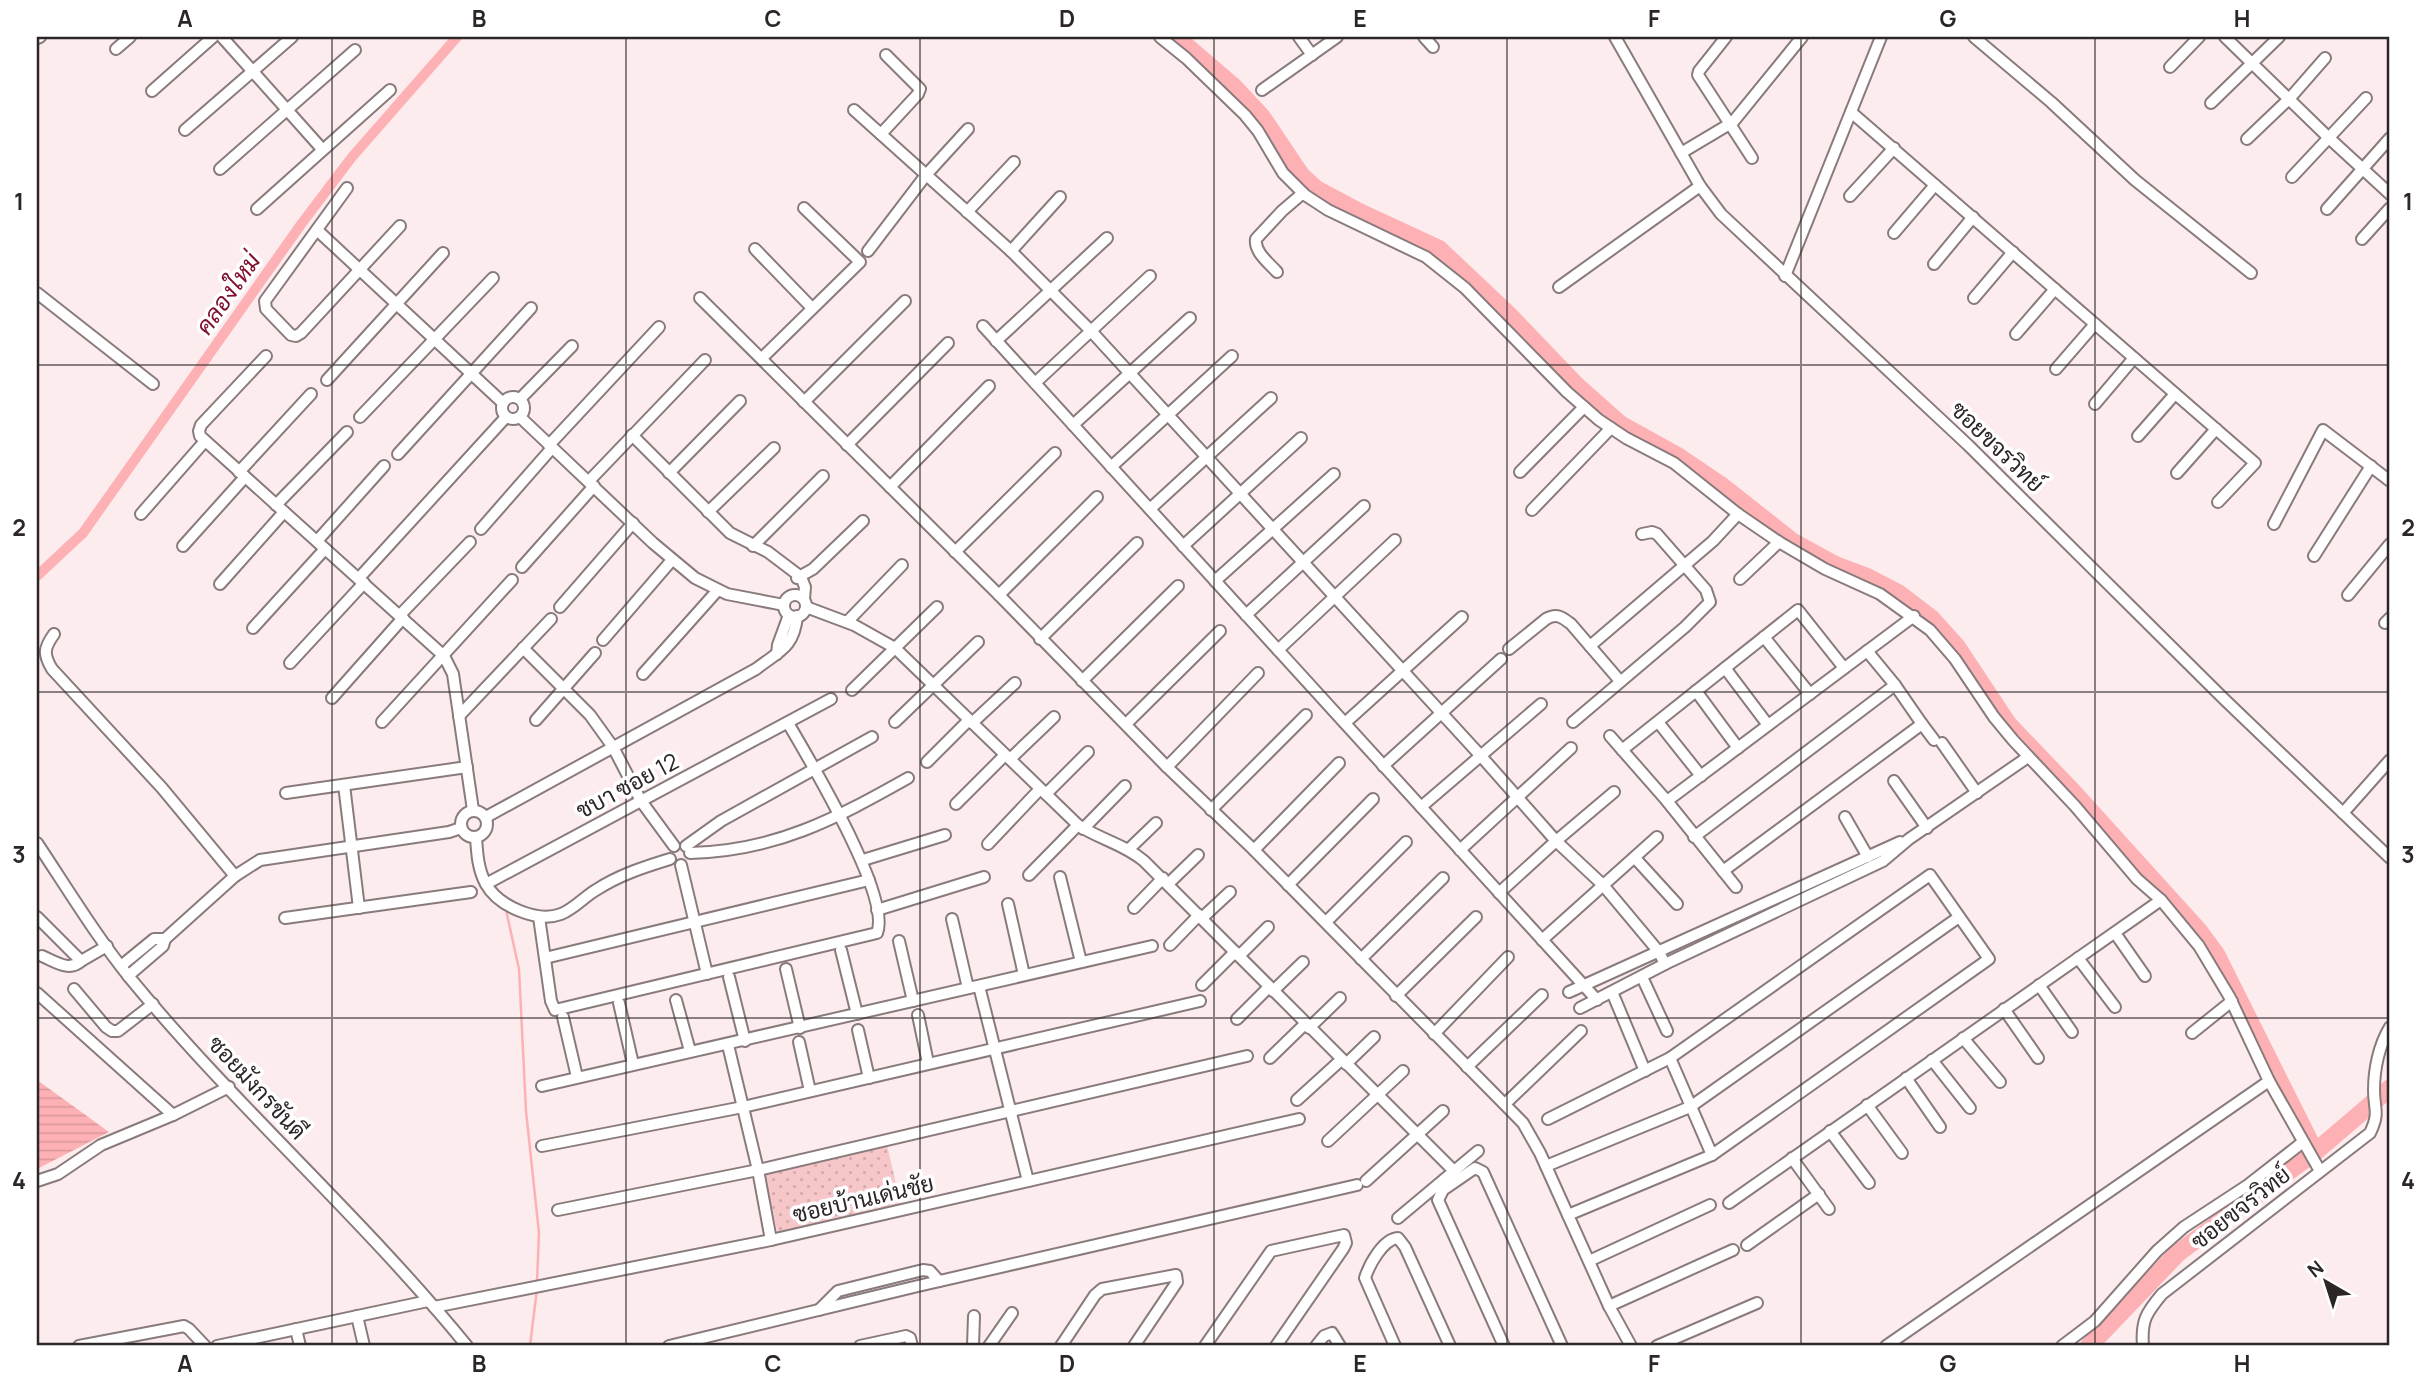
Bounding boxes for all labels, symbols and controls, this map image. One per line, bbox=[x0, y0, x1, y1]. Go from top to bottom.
text: A bbox=[177, 2, 193, 34]
text: B bbox=[472, 2, 486, 34]
text: C bbox=[765, 2, 782, 34]
text: D bbox=[1059, 2, 1075, 34]
text: E bbox=[1353, 2, 1367, 34]
text: F bbox=[1648, 2, 1660, 34]
text: G bbox=[1940, 2, 1957, 34]
text: H bbox=[2234, 2, 2250, 34]
text: 1 bbox=[14, 185, 24, 217]
text: 1 bbox=[2403, 185, 2413, 217]
water label: คลองใหม่ bbox=[187, 245, 268, 340]
street label: ซอยขจรวิทย์ bbox=[1944, 393, 2052, 499]
text: 2 bbox=[12, 511, 26, 543]
text: 2 bbox=[2401, 511, 2415, 543]
street label: ชบา ซอย 12 bbox=[570, 745, 684, 825]
text: 3 bbox=[12, 838, 26, 870]
text: 3 bbox=[2401, 838, 2415, 870]
street label: ซอยมังกรขันดี bbox=[201, 1028, 315, 1146]
street label: ซอยขจรวิทย์ bbox=[2183, 1158, 2297, 1256]
text: 4 bbox=[12, 1164, 26, 1196]
text: 4 bbox=[2401, 1164, 2415, 1196]
street label: ซอยบ้านเด่นชัย bbox=[789, 1166, 937, 1230]
north arrow bbox=[2290, 1246, 2360, 1316]
text: N bbox=[2302, 1254, 2329, 1283]
text: A bbox=[177, 1347, 193, 1379]
text: B bbox=[472, 1347, 486, 1379]
text: C bbox=[765, 1347, 782, 1379]
text: D bbox=[1059, 1347, 1075, 1379]
text: E bbox=[1353, 1347, 1367, 1379]
text: F bbox=[1648, 1347, 1660, 1379]
text: G bbox=[1940, 1347, 1957, 1379]
text: H bbox=[2234, 1347, 2250, 1379]

